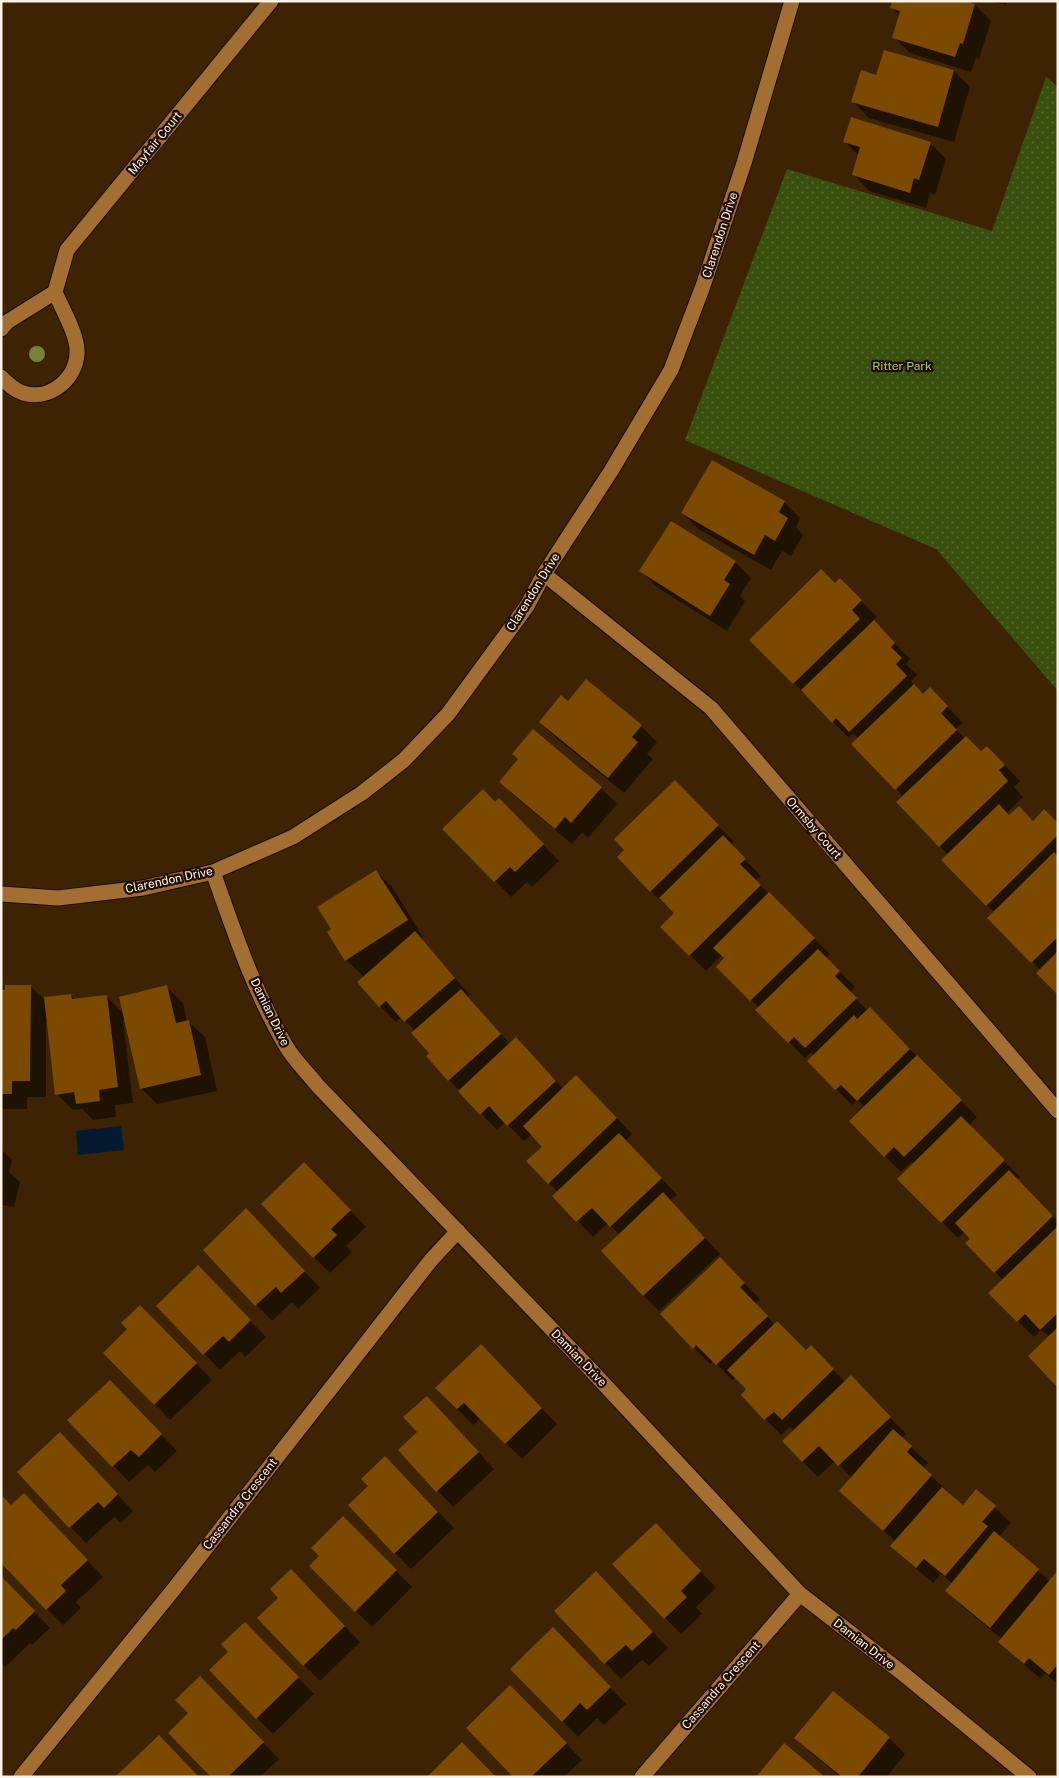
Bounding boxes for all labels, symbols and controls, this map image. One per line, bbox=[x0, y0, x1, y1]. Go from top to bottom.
street label: Mayfair Court bbox=[125, 108, 185, 177]
street label: Clarendon Drive bbox=[700, 190, 741, 280]
park label: Ritter Park bbox=[872, 359, 932, 373]
street label: Clarendon Drive bbox=[503, 550, 563, 634]
street label: Ormsby Court bbox=[783, 794, 845, 862]
street label: Clarendon Drive bbox=[124, 864, 214, 896]
street label: Damian Drive bbox=[248, 976, 292, 1048]
street label: Damian Drive bbox=[548, 1327, 610, 1389]
street label: Cassandra Crescent bbox=[200, 1455, 280, 1552]
street label: Damian Drive bbox=[831, 1616, 897, 1672]
street label: Cassandra Crescent bbox=[679, 1638, 763, 1732]

